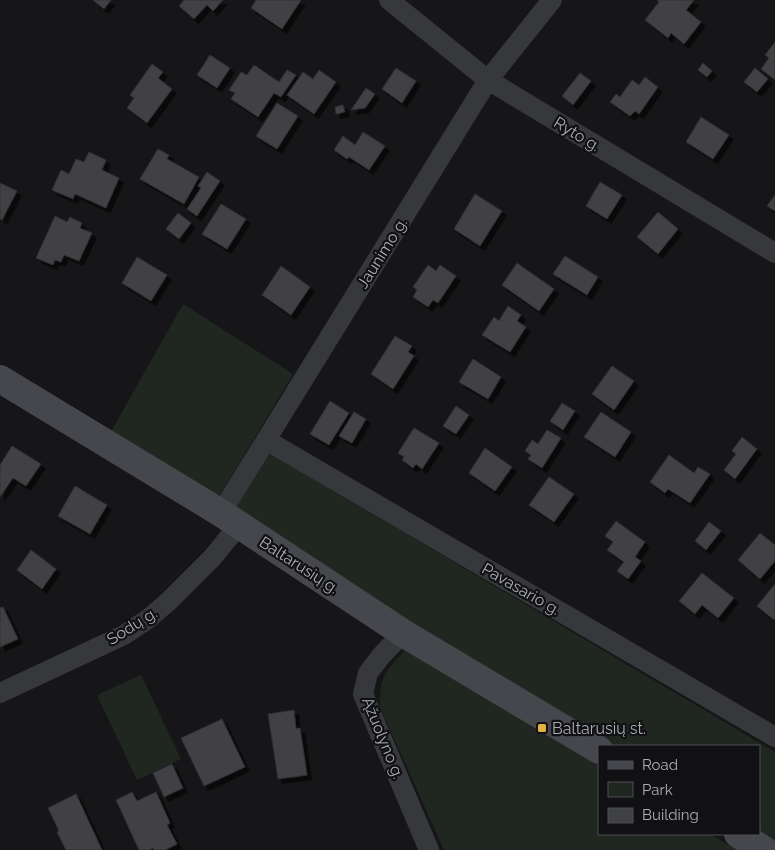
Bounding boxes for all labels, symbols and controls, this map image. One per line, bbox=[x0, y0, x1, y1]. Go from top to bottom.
street label: Ryto g. bbox=[550, 113, 604, 155]
street label: Jaunimo g. bbox=[353, 214, 411, 292]
street label: Baltarusių g. bbox=[256, 532, 342, 598]
street label: Pavasario g. bbox=[478, 559, 564, 619]
street label: Sodų g. bbox=[103, 603, 161, 649]
street label: Ąžuolyno g. bbox=[358, 694, 408, 782]
place label: Baltarusių st. bbox=[552, 719, 646, 738]
marker: Baltarusių st. bbox=[536, 722, 548, 734]
legend bbox=[598, 745, 760, 835]
text: Road bbox=[642, 756, 678, 774]
text: Park bbox=[642, 781, 673, 799]
text: Building bbox=[642, 806, 699, 824]

